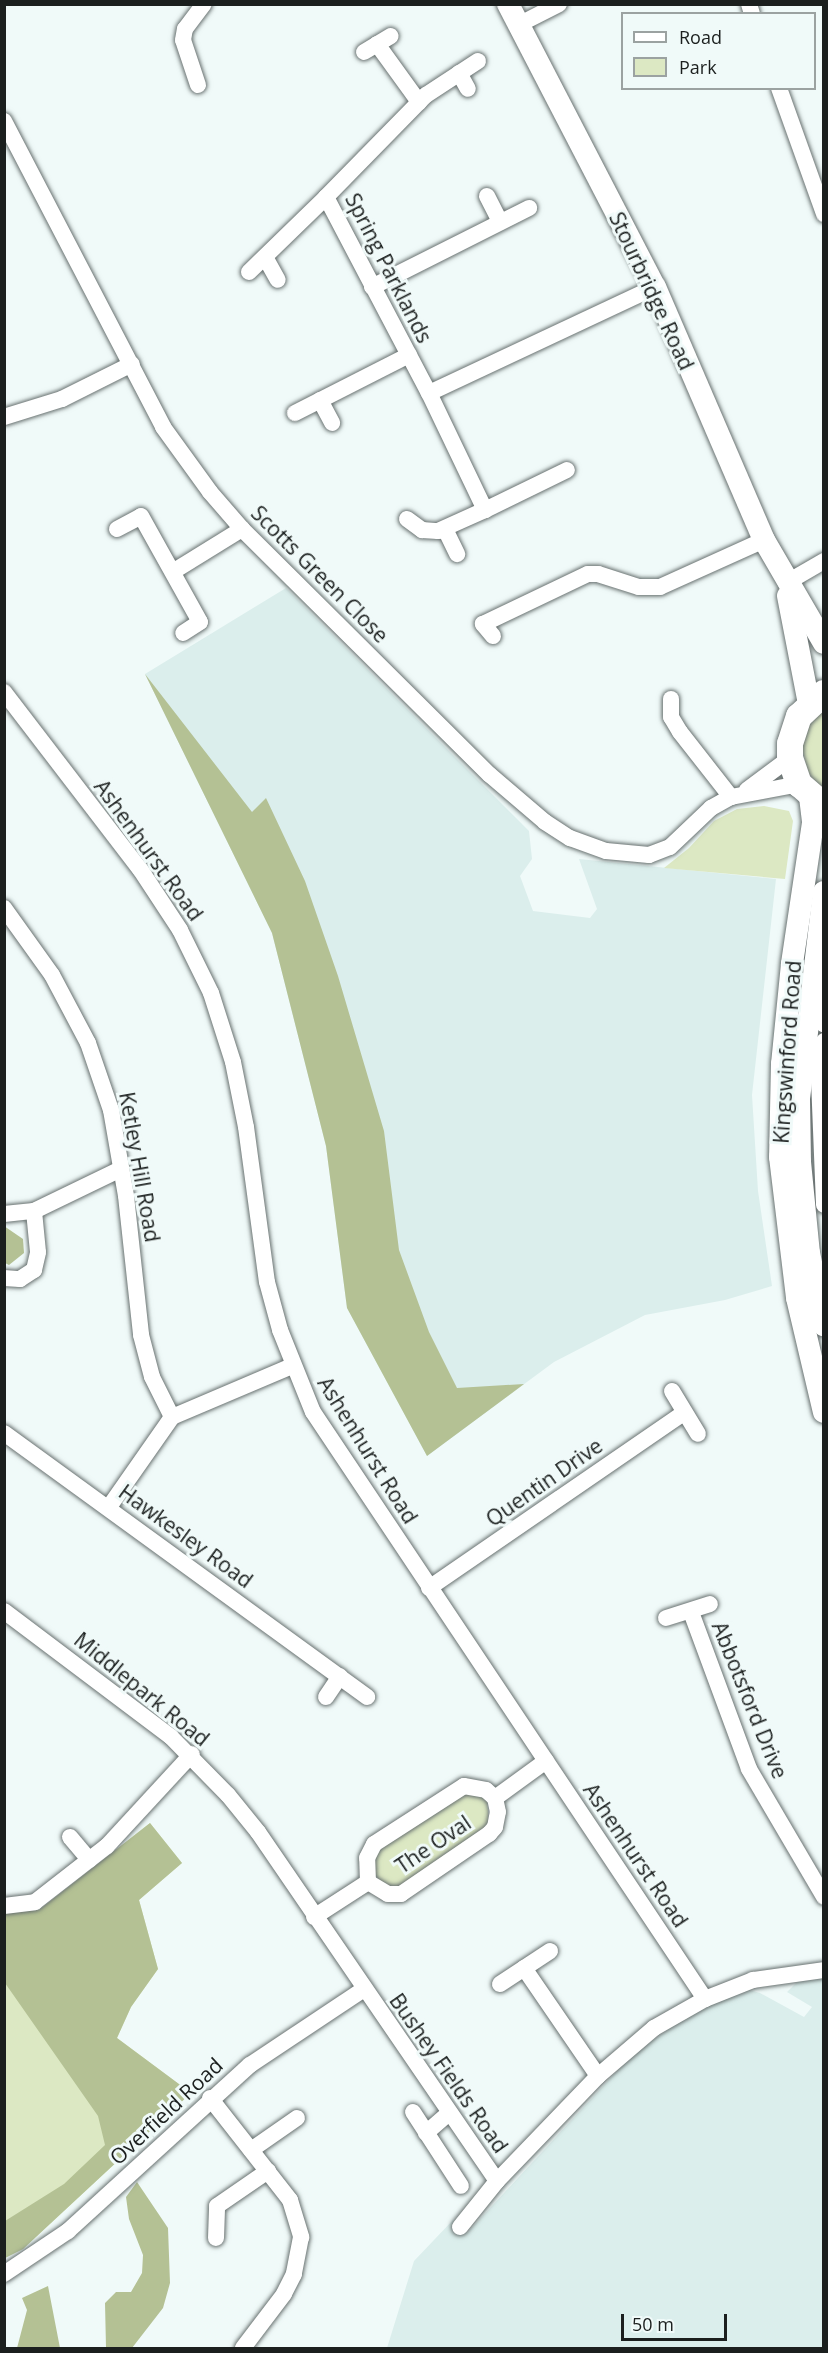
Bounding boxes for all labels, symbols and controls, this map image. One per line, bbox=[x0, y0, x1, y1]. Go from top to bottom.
legend bbox=[621, 12, 816, 90]
text: Road bbox=[679, 25, 722, 49]
text: Park bbox=[679, 55, 717, 79]
street label: Spring Parklands bbox=[340, 189, 438, 347]
street label: Stourbridge Road bbox=[604, 208, 700, 374]
street label: Scotts Green Close bbox=[246, 500, 394, 648]
street label: Ashenhurst Road bbox=[89, 775, 209, 925]
street label: Kingswinford Road bbox=[768, 960, 806, 1144]
street label: Ketley Hill Road bbox=[114, 1090, 166, 1244]
street label: Ashenhurst Road bbox=[313, 1372, 423, 1528]
street label: Quentin Drive bbox=[481, 1433, 607, 1531]
street label: Hawkesley Road bbox=[114, 1479, 258, 1593]
street label: Abbotsford Drive bbox=[707, 1618, 793, 1782]
street label: Middlepark Road bbox=[69, 1627, 215, 1751]
street label: Ashenhurst Road bbox=[579, 1778, 693, 1932]
street label: The Oval bbox=[391, 1810, 475, 1878]
street label: Bushey Fields Road bbox=[385, 1988, 513, 2158]
street label: Overfield Road bbox=[104, 2052, 228, 2170]
scale bar bbox=[624, 2302, 730, 2340]
text: 50 m bbox=[632, 2312, 674, 2336]

